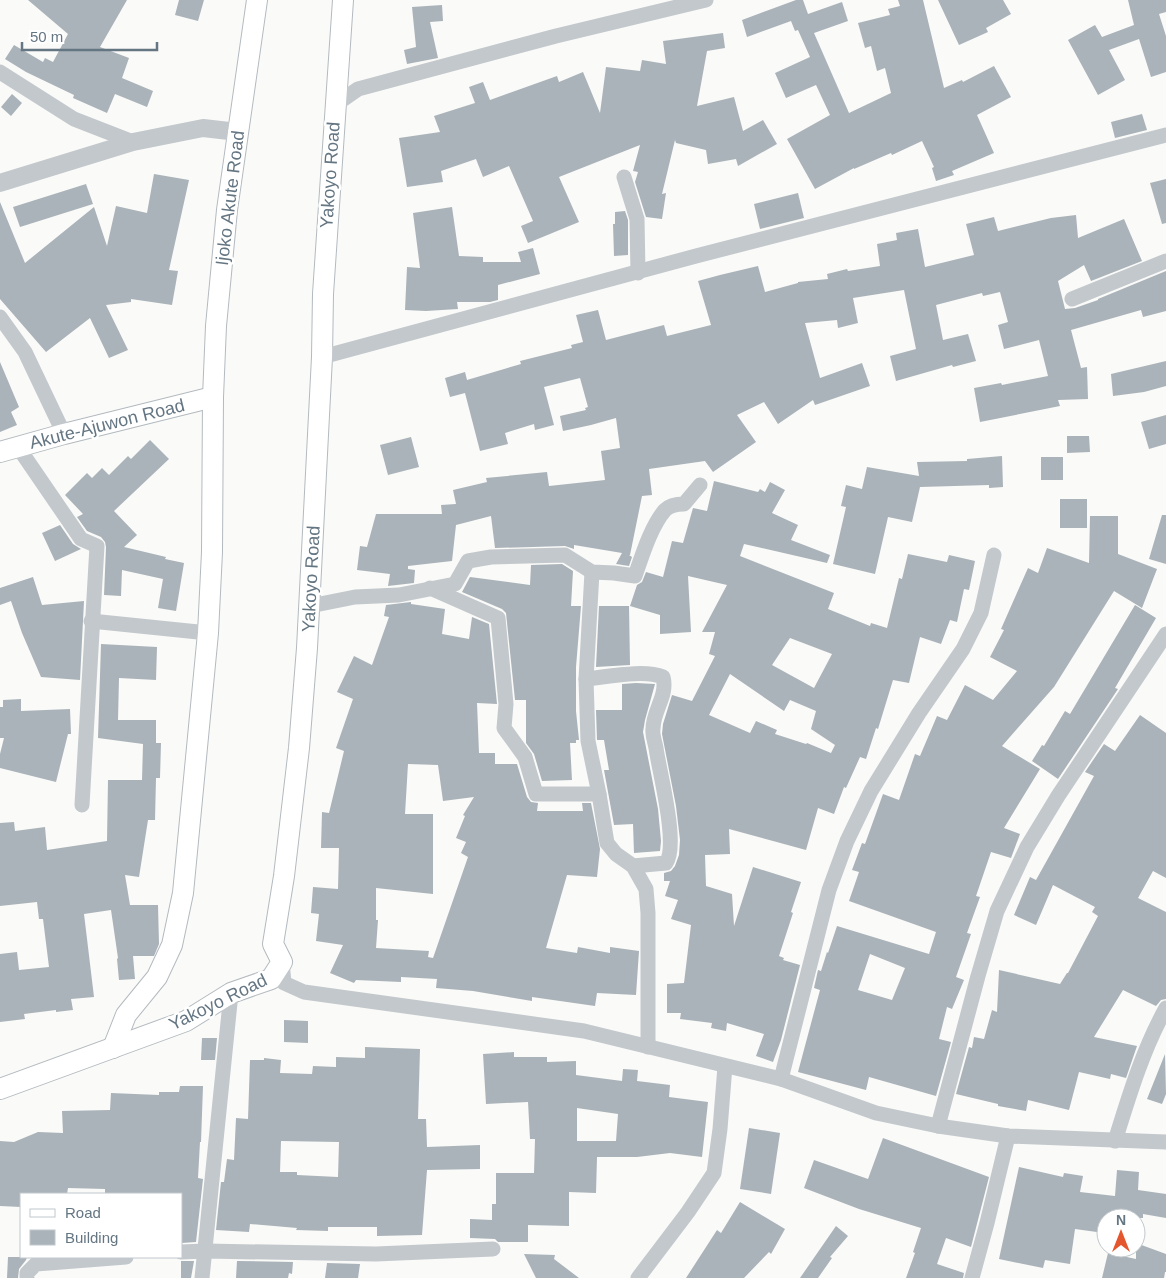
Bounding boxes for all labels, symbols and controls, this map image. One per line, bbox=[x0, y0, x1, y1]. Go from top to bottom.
scale bar bbox=[22, 20, 158, 52]
text: 50 m bbox=[30, 28, 63, 45]
street label: Yakoyo Road bbox=[316, 121, 344, 229]
street label: Ijoko Akute Road bbox=[212, 129, 248, 267]
street label: Akute-Ajuwon Road bbox=[27, 395, 187, 453]
street label: Yakoyo Road bbox=[298, 525, 324, 633]
street label: Yakoyo Road bbox=[166, 970, 270, 1034]
legend bbox=[20, 1193, 182, 1258]
text: Road bbox=[65, 1204, 101, 1221]
north arrow bbox=[1096, 1208, 1146, 1258]
text: N bbox=[1116, 1212, 1126, 1228]
text: Building bbox=[65, 1229, 118, 1246]

